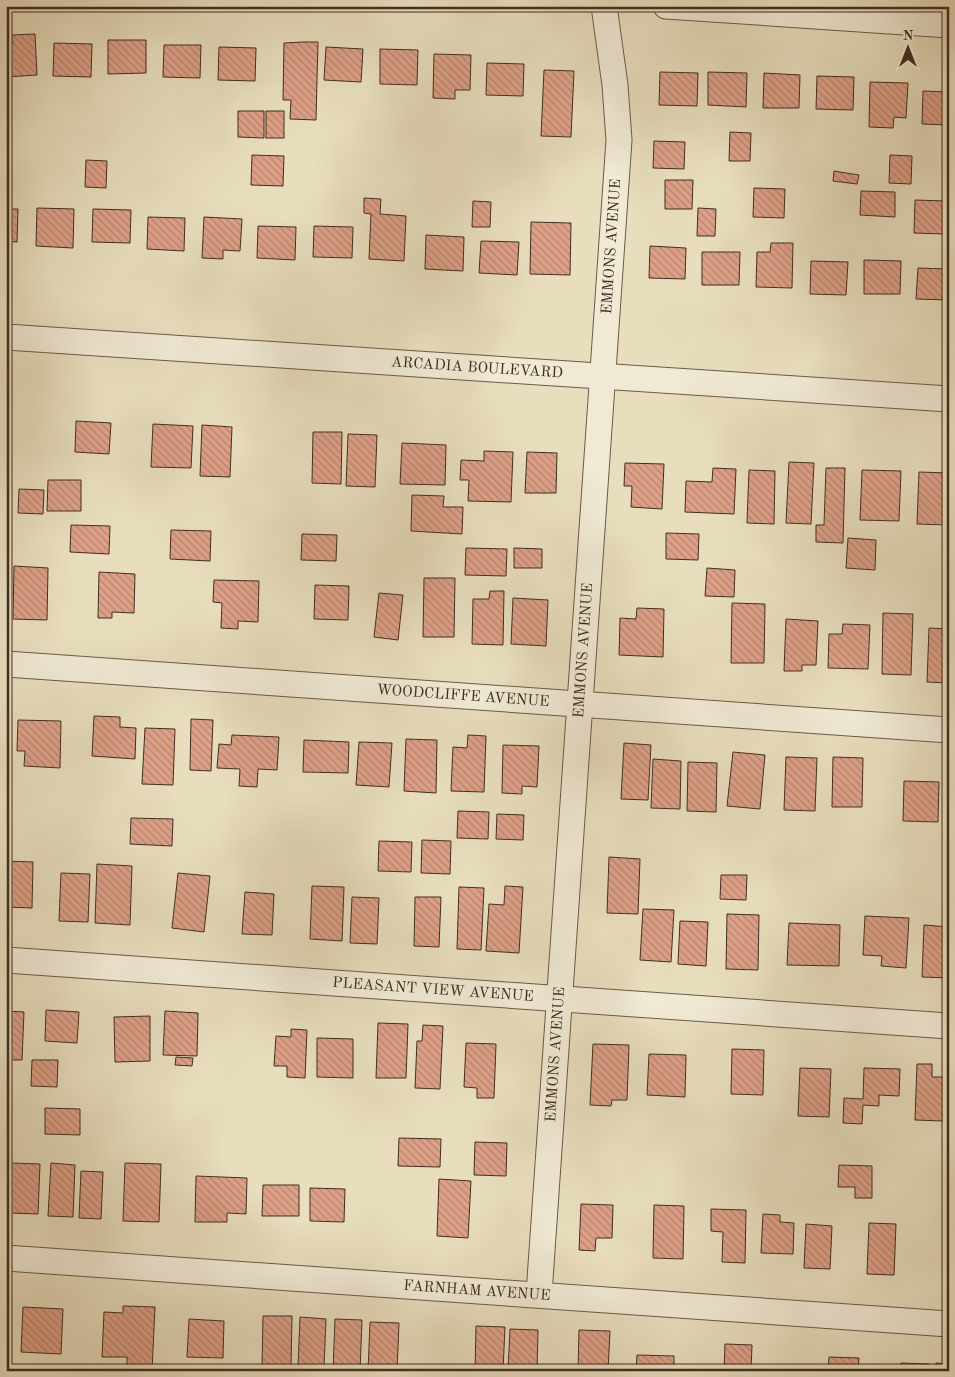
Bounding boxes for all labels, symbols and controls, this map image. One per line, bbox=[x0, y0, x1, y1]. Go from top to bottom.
north arrow bbox=[882, 22, 932, 72]
text: N bbox=[903, 29, 914, 43]
street label: EMMONS AVENUE bbox=[599, 178, 624, 315]
street label: ARCADIA BOULEVARD bbox=[391, 355, 563, 381]
street label: EMMONS AVENUE bbox=[571, 582, 596, 719]
street label: WOODCLIFFE AVENUE bbox=[376, 682, 550, 710]
street label: PLEASANT VIEW AVENUE bbox=[332, 975, 534, 1004]
street label: EMMONS AVENUE bbox=[543, 986, 568, 1123]
street label: FARNHAM AVENUE bbox=[403, 1278, 551, 1304]

